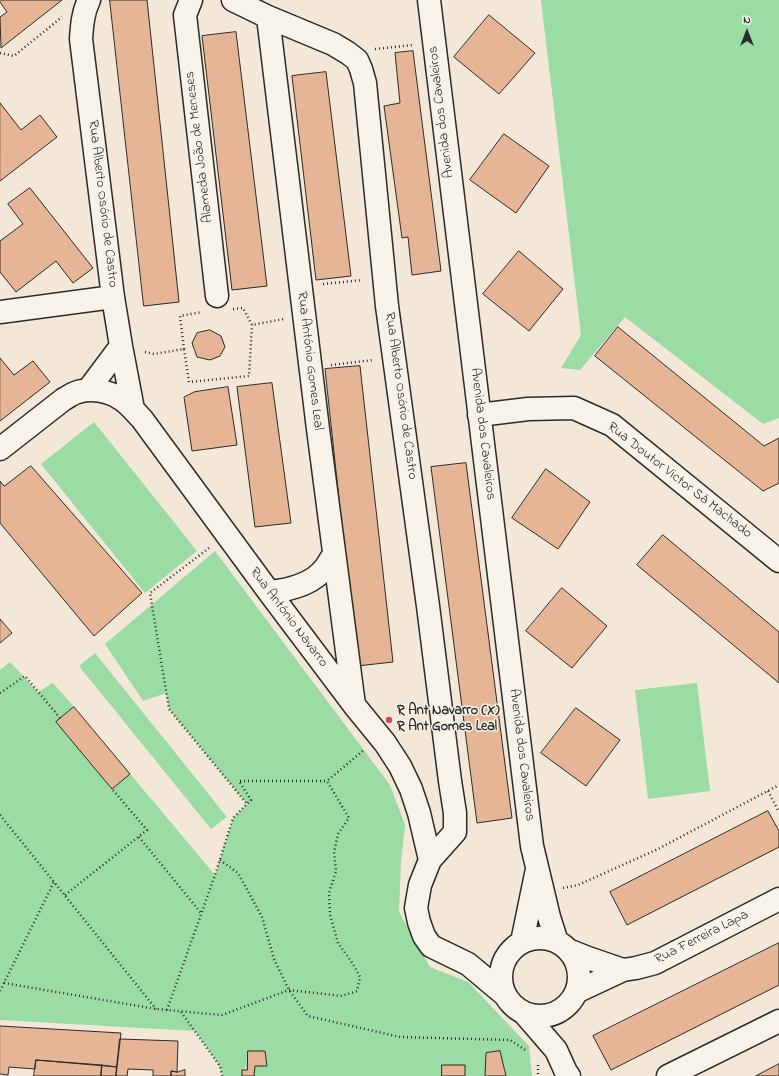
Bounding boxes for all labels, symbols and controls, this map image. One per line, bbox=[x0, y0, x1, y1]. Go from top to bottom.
north arrow bbox=[727, 12, 767, 52]
text: N bbox=[743, 12, 751, 28]
street label: Avenida dos Cavaleiros bbox=[426, 45, 458, 179]
street label: Alameda João de Meneses bbox=[182, 70, 218, 224]
street label: Rua Alberto Osório de Castro bbox=[83, 119, 121, 289]
street label: Rua António Gomes Leal bbox=[292, 291, 326, 431]
street label: Rua Alberto Osório de Castro bbox=[380, 311, 420, 481]
street label: Avenida dos Cavaleiros bbox=[466, 367, 498, 501]
street label: Rua Doutor Victor Sá Machado bbox=[603, 419, 755, 543]
street label: Rua António Navarro bbox=[245, 565, 331, 671]
street label: Avenida dos Cavaleiros bbox=[505, 688, 537, 822]
place label: R Ant Navarro (X) R Ant Gomes Leal bbox=[397, 704, 499, 736]
marker: R Ant Navarro (X) R Ant Gomes Leal bbox=[384, 715, 394, 725]
street label: Rua Ferreira Lapa bbox=[652, 907, 752, 969]

